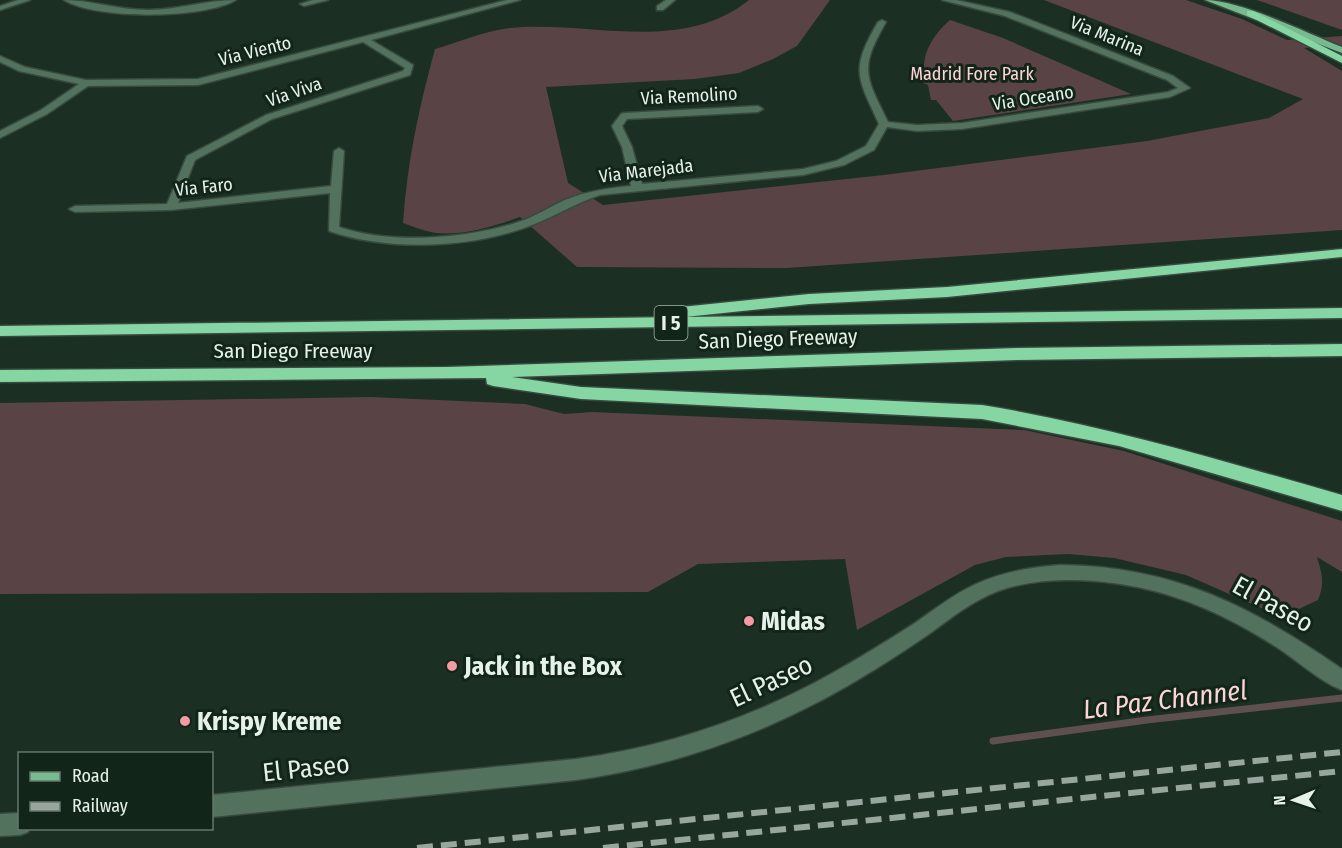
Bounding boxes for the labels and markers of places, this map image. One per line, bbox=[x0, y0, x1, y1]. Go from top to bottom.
place label: Midas bbox=[761, 606, 825, 637]
marker: Midas bbox=[742, 614, 756, 628]
place label: Jack in the Box bbox=[463, 651, 623, 682]
marker: Jack in the Box bbox=[445, 659, 459, 673]
place label: Krispy Kreme bbox=[197, 706, 342, 737]
marker: Krispy Kreme bbox=[178, 714, 192, 728]

